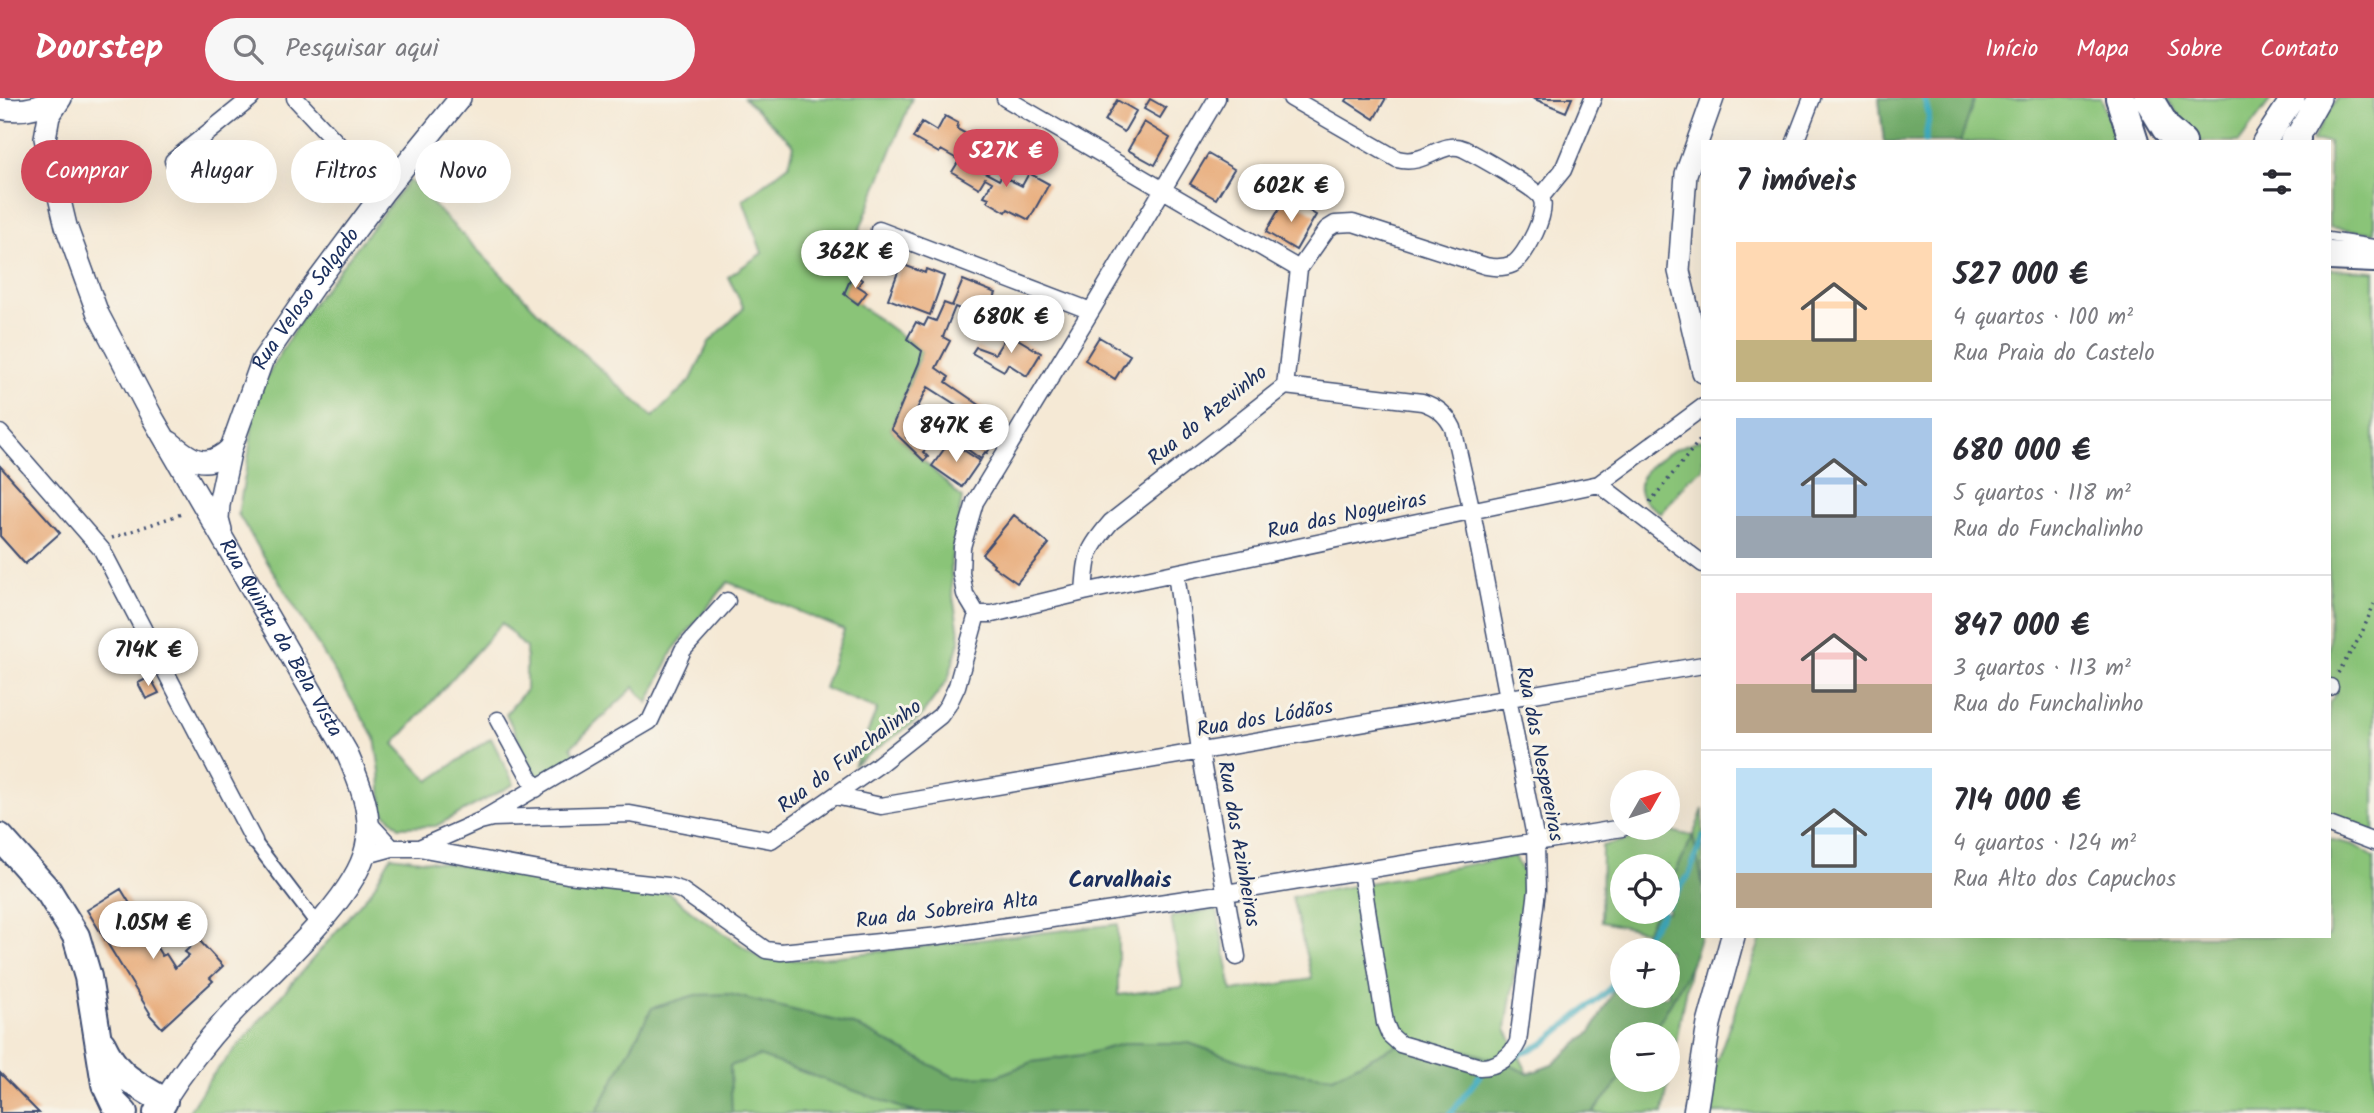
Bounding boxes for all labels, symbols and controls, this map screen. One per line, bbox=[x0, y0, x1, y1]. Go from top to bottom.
search box bbox=[205, 18, 695, 81]
text: Doorstep bbox=[35, 23, 163, 76]
text: Pesquisar aqui bbox=[285, 28, 439, 70]
icon: search bbox=[229, 30, 267, 68]
text: Início bbox=[1985, 30, 2038, 69]
text: Mapa bbox=[2076, 30, 2129, 69]
text: Sobre bbox=[2167, 30, 2222, 69]
text: Contato bbox=[2260, 30, 2339, 69]
pin: 527K € bbox=[949, 130, 1063, 189]
text: 527K € bbox=[969, 134, 1043, 170]
chip: Comprar bbox=[21, 140, 152, 203]
chip: Alugar bbox=[166, 140, 277, 203]
chip: Filtros bbox=[291, 140, 401, 203]
chip: Novo bbox=[415, 140, 511, 203]
text: 7 imóveis bbox=[1736, 158, 1857, 206]
icon: filters bbox=[2258, 163, 2296, 201]
pin: 602K € bbox=[1234, 164, 1348, 224]
text: 602K € bbox=[1254, 169, 1328, 205]
street label: Rua Veloso Salgado bbox=[244, 221, 368, 375]
pin: 362K € bbox=[798, 230, 912, 290]
text: 362K € bbox=[817, 235, 893, 271]
text: 527 000 € bbox=[1953, 252, 2088, 300]
icon: home bbox=[1792, 270, 1876, 354]
pin: 680K € bbox=[954, 296, 1068, 355]
text: 680K € bbox=[973, 300, 1049, 336]
text: 4 quartos · 100 m² bbox=[1953, 300, 2133, 336]
text: Rua Praia do Castelo bbox=[1953, 336, 2155, 372]
street label: Rua do Azevinho bbox=[1141, 357, 1275, 475]
pin: 847K € bbox=[899, 404, 1013, 464]
text: 847K € bbox=[919, 409, 993, 445]
text: 680 000 € bbox=[1953, 428, 2091, 476]
icon: home bbox=[1792, 446, 1876, 530]
text: 5 quartos · 118 m² bbox=[1953, 476, 2131, 512]
street label: Rua das Nogueiras bbox=[1264, 483, 1430, 549]
text: Rua do Funchalinho bbox=[1953, 512, 2143, 548]
street label: Rua Quinta da Bela Vista bbox=[210, 532, 351, 744]
text: 847 000 € bbox=[1953, 603, 2090, 651]
icon: home bbox=[1792, 621, 1876, 705]
pin: 714K € bbox=[91, 628, 205, 688]
text: 714K € bbox=[114, 633, 182, 669]
text: 3 quartos · 113 m² bbox=[1953, 651, 2131, 687]
street label: Rua das Nespereiras bbox=[1506, 664, 1572, 844]
text: Rua do Funchalinho bbox=[1953, 687, 2143, 723]
street label: Rua do Funchalinho bbox=[771, 691, 929, 823]
street label: Rua dos Lódãos bbox=[1194, 691, 1336, 747]
street label: Rua das Azinheiras bbox=[1207, 758, 1269, 930]
north arrow bbox=[1610, 770, 1680, 840]
map controls bbox=[1610, 770, 1680, 1092]
text: 714 000 € bbox=[1953, 778, 2081, 826]
icon: home bbox=[1792, 796, 1876, 880]
text: 4 quartos · 124 m² bbox=[1953, 826, 2136, 862]
button: locate bbox=[1610, 854, 1680, 924]
text: Rua Alto dos Capuchos bbox=[1953, 862, 2176, 898]
district label: Carvalhais bbox=[1068, 863, 1172, 899]
street label: Rua da Sobreira Alta bbox=[854, 883, 1040, 939]
pin: 1.05M € bbox=[88, 902, 218, 961]
text: 1.05M € bbox=[115, 906, 191, 942]
button: + bbox=[1610, 938, 1680, 1008]
button: − bbox=[1610, 1022, 1680, 1092]

